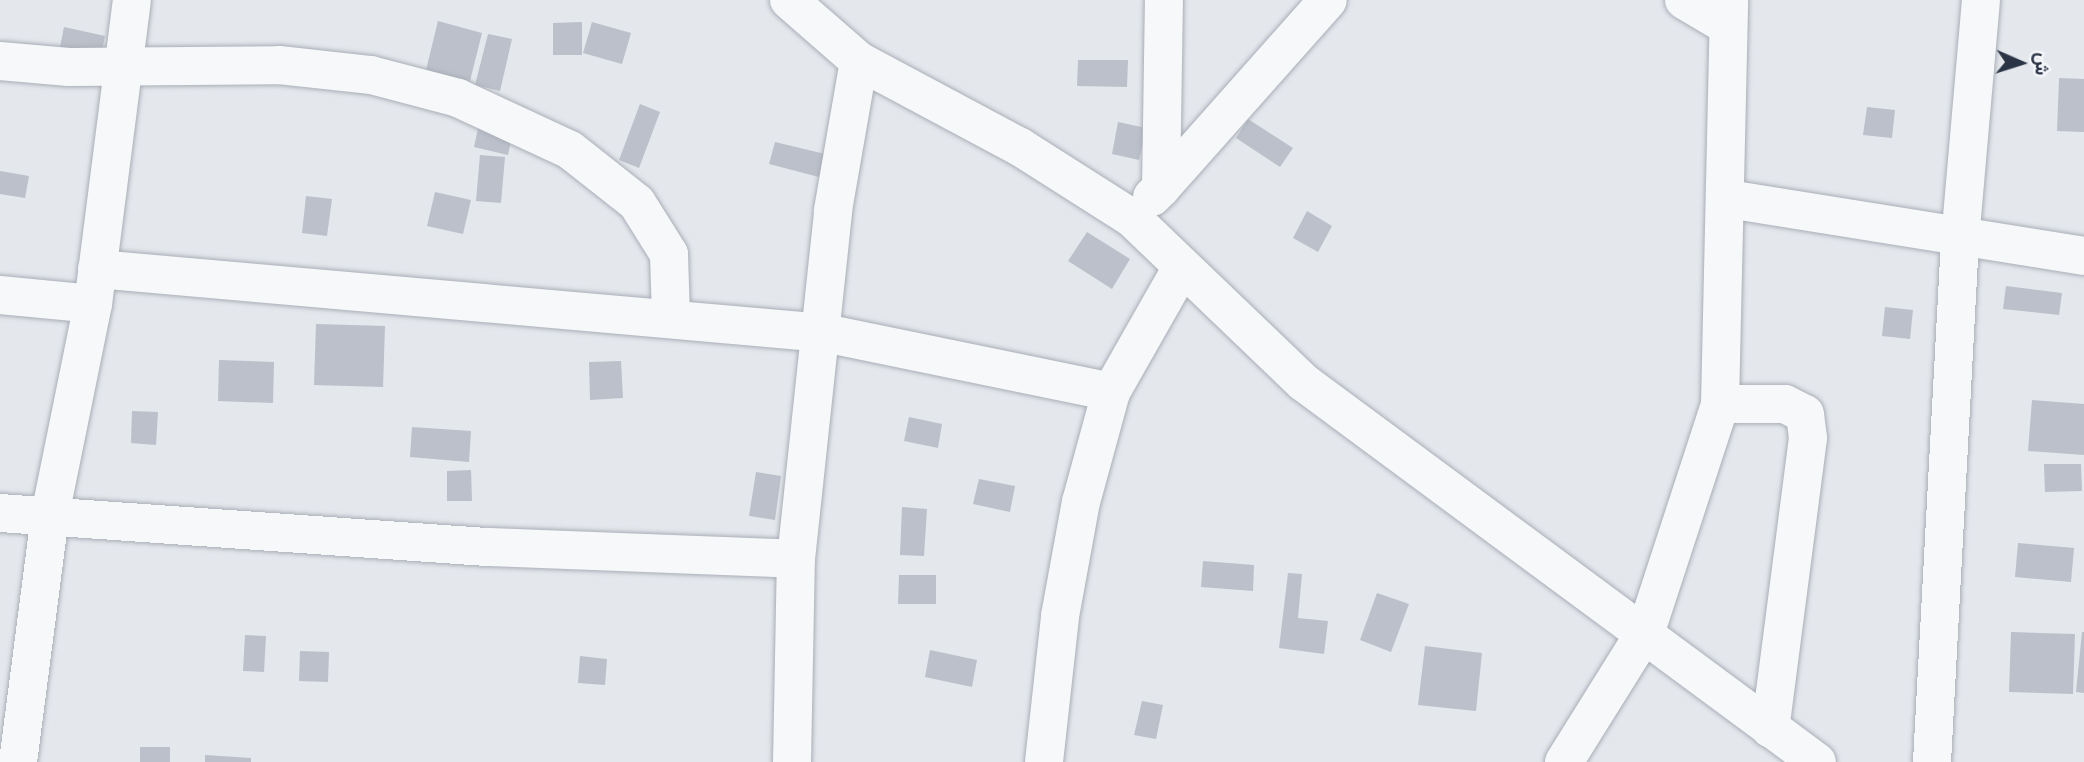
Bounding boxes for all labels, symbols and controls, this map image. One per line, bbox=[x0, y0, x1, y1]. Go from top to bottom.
north arrow bbox=[1986, 28, 2056, 98]
text: ش bbox=[2030, 52, 2055, 76]

